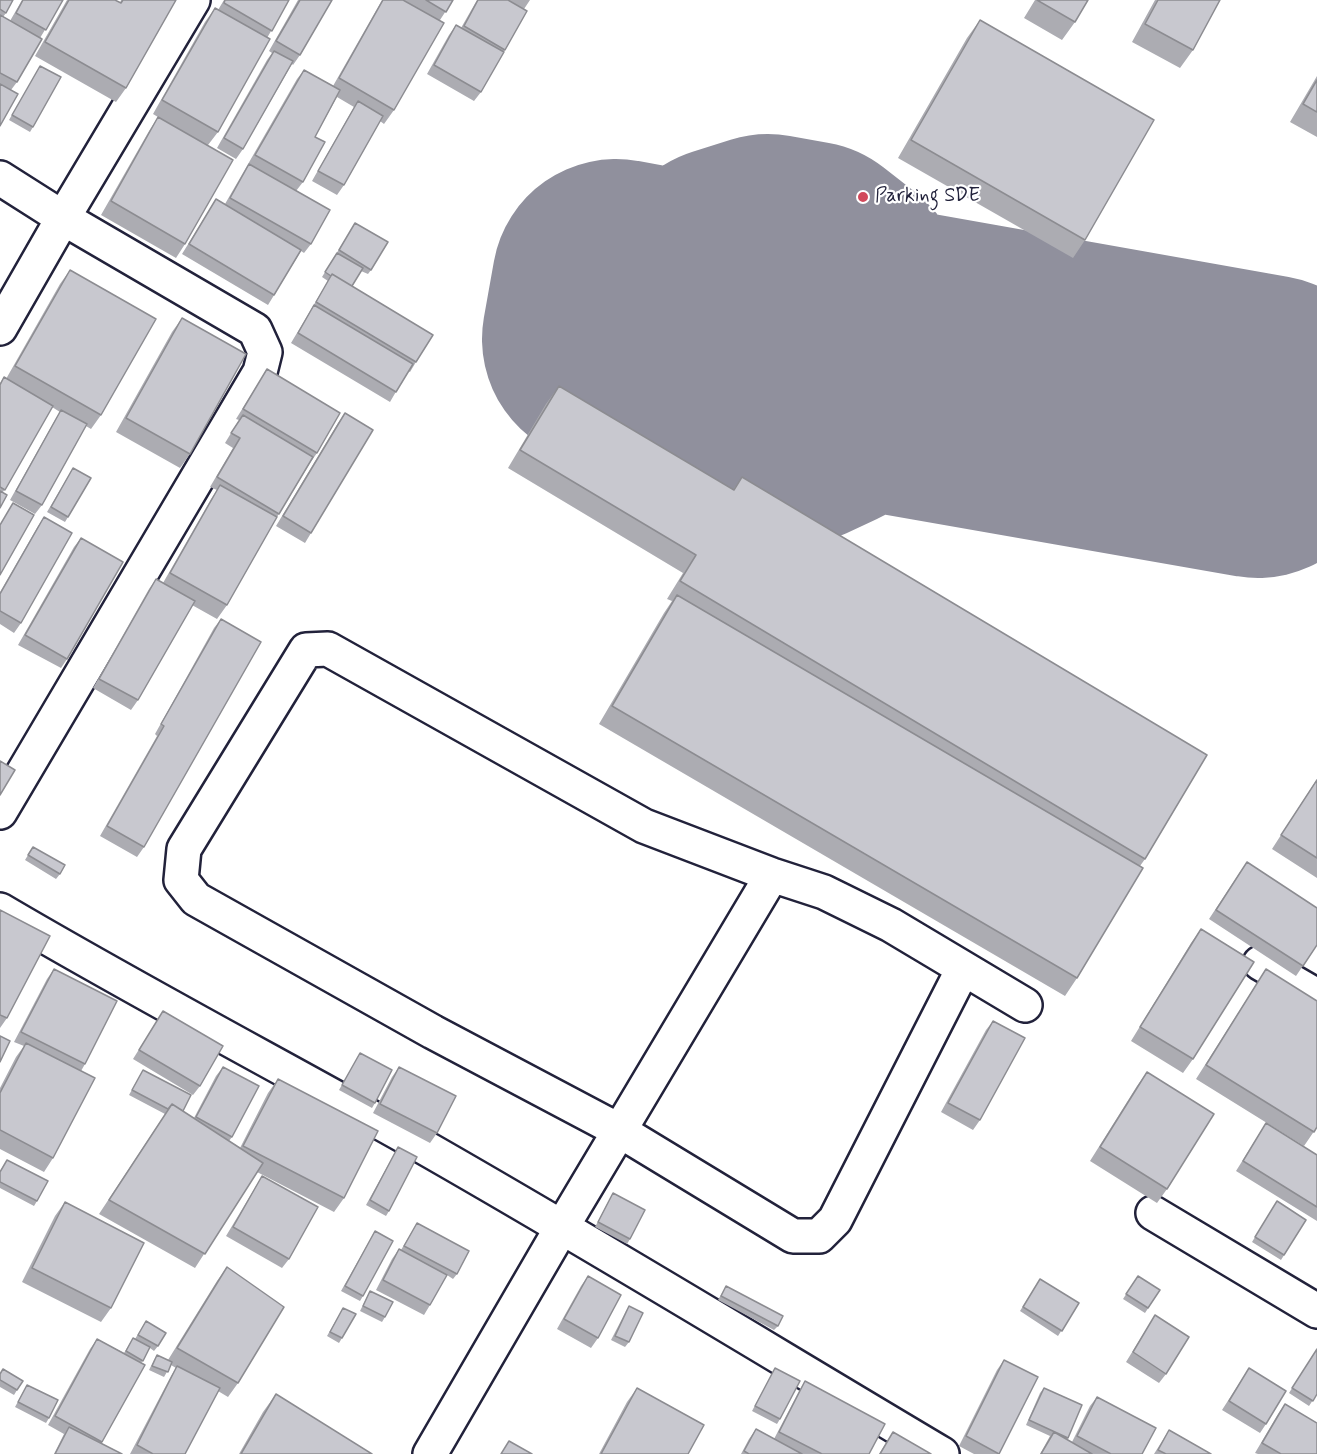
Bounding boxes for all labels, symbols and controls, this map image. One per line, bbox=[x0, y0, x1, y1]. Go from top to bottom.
place label: Parking SDE bbox=[875, 185, 980, 209]
marker: Parking SDE bbox=[856, 190, 870, 204]

